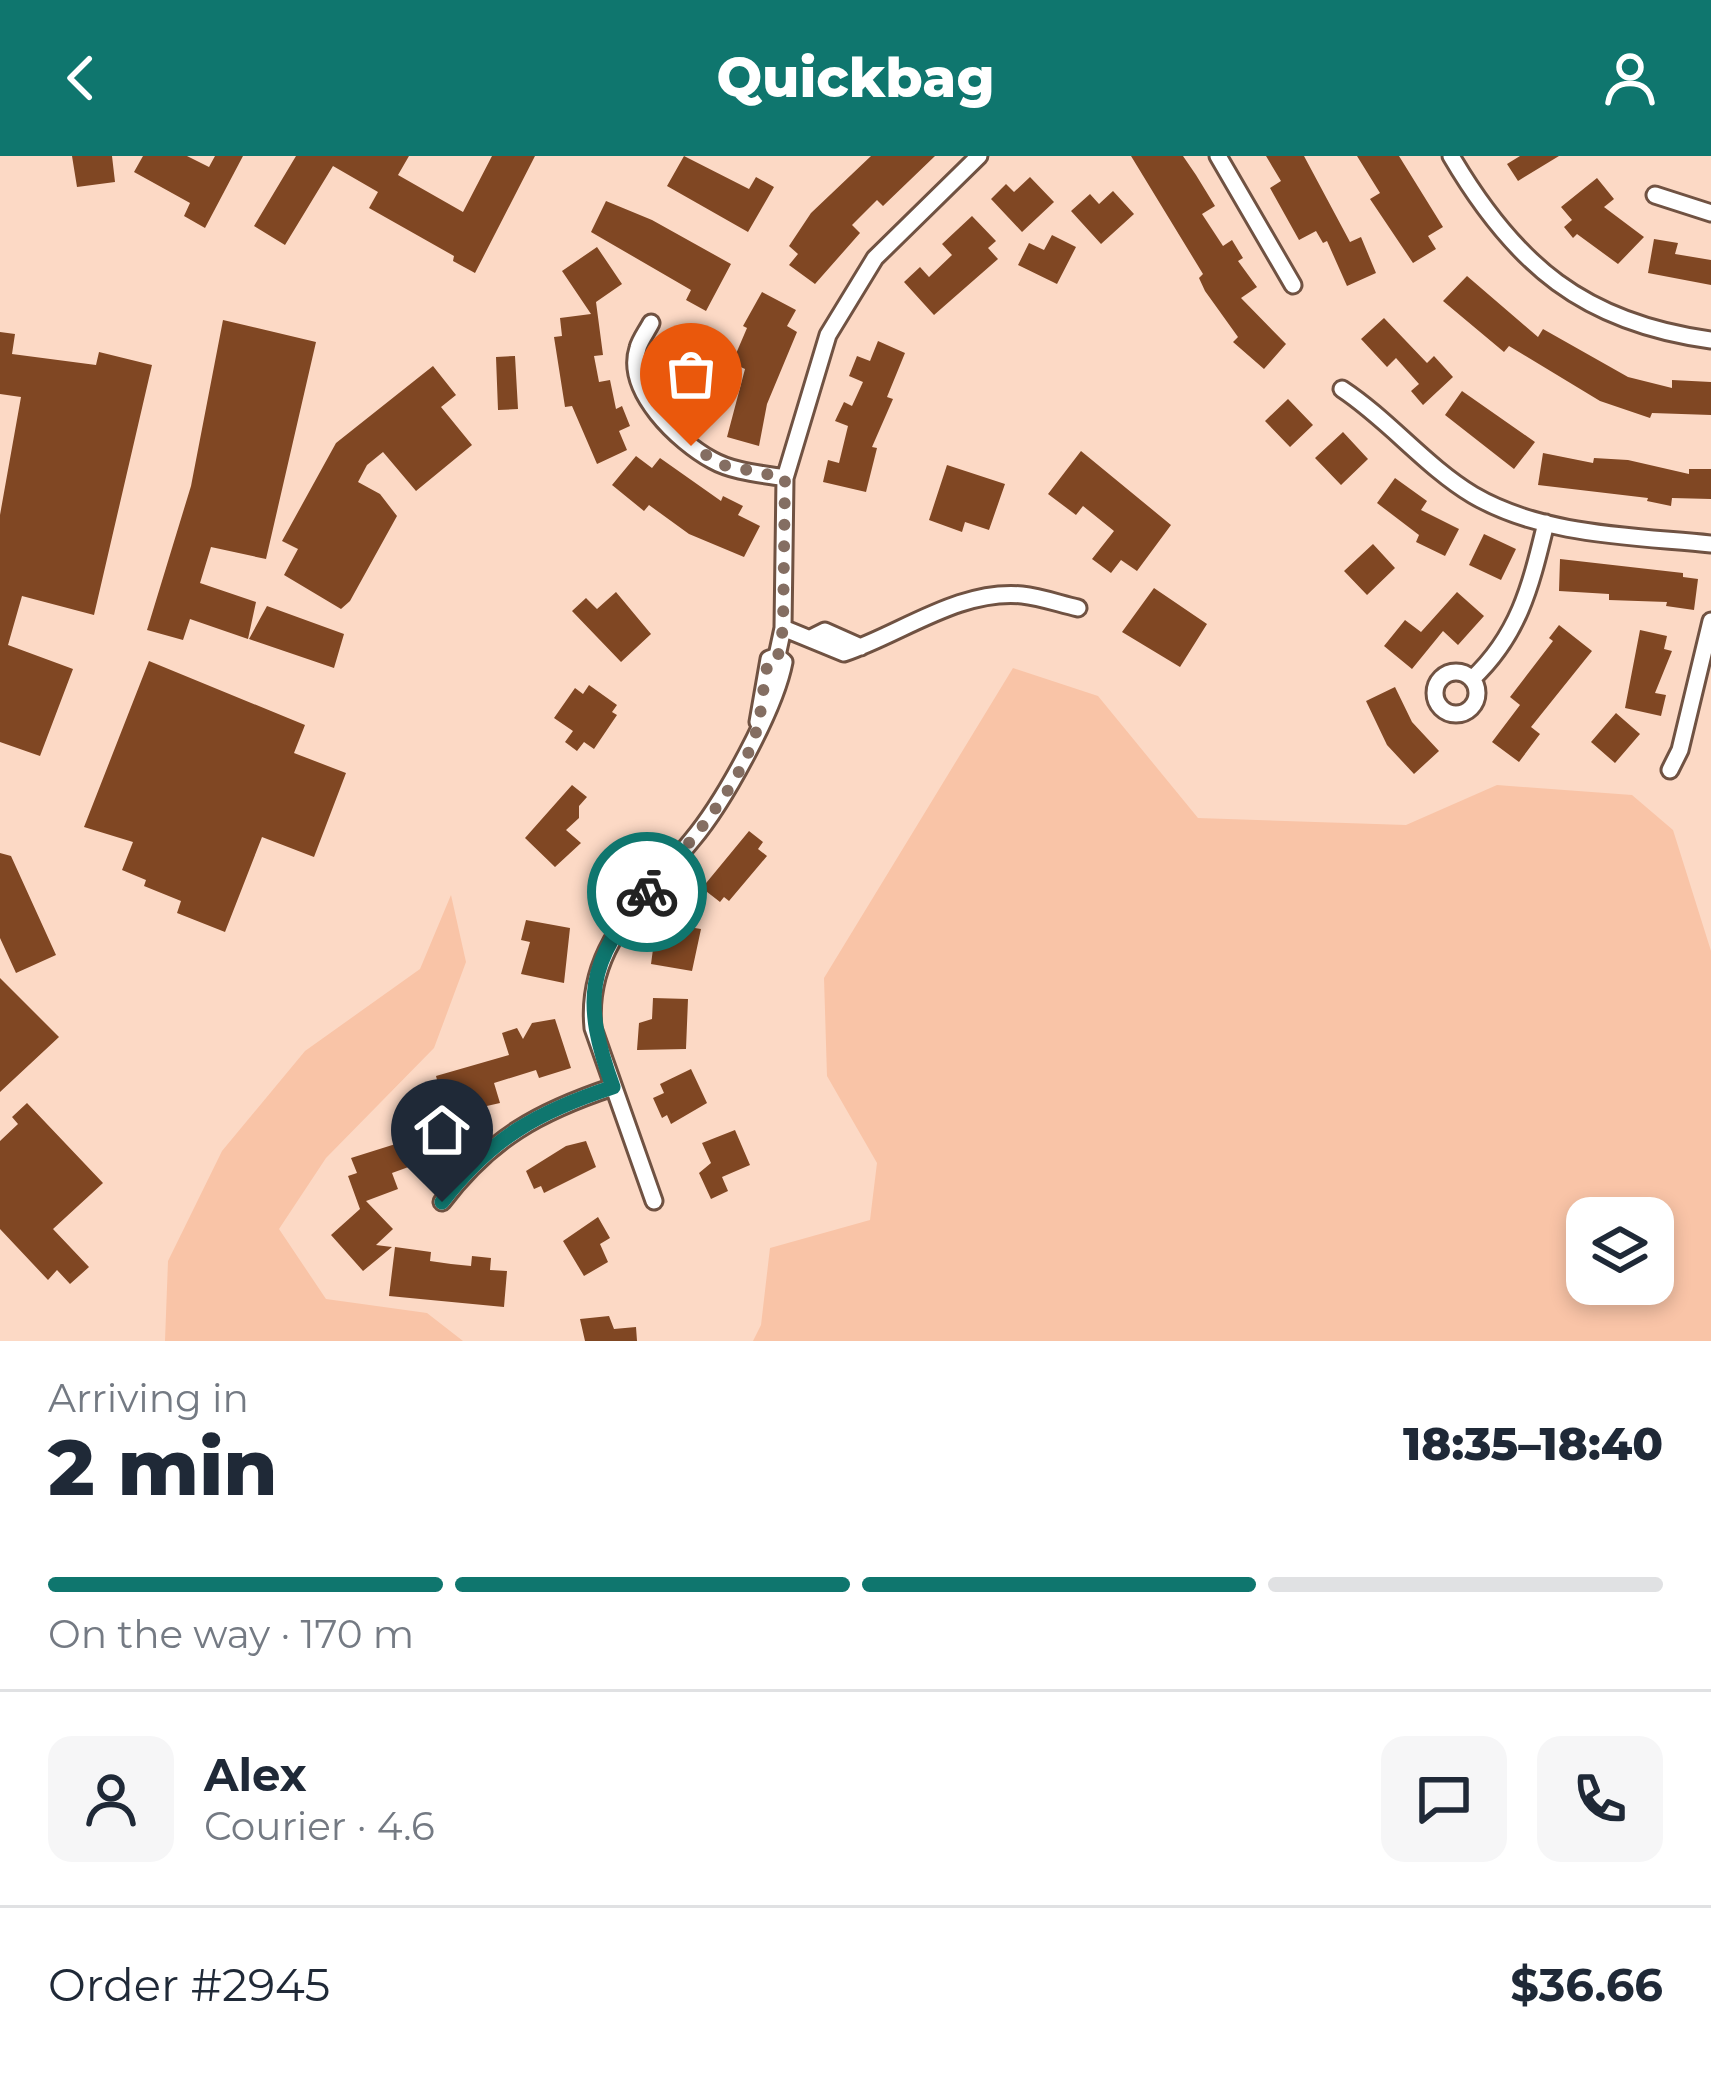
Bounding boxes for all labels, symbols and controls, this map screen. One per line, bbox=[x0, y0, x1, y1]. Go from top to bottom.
icon: back bbox=[48, 45, 114, 111]
text: Quickbag bbox=[716, 45, 995, 111]
icon: person bbox=[1597, 45, 1663, 111]
pin bbox=[640, 323, 742, 446]
icon: bag bbox=[658, 341, 724, 407]
courier bbox=[587, 832, 707, 952]
icon: bike bbox=[614, 859, 680, 925]
pin bbox=[391, 1079, 493, 1202]
icon: home bbox=[409, 1097, 475, 1163]
map controls bbox=[1566, 1197, 1674, 1305]
button: layers bbox=[1566, 1197, 1674, 1305]
text: Arriving in bbox=[48, 1374, 249, 1422]
text: 18:35–18:40 bbox=[1403, 1416, 1663, 1471]
text: 2 min bbox=[48, 1419, 278, 1515]
text: On the way · 170 m bbox=[48, 1610, 414, 1658]
button: person bbox=[48, 1736, 174, 1862]
button: chat bbox=[1381, 1736, 1507, 1862]
button: phone bbox=[1537, 1736, 1663, 1862]
text: Alex bbox=[204, 1747, 307, 1802]
text: Courier · 4.6 bbox=[204, 1802, 435, 1850]
text: Order #2945 bbox=[48, 1957, 330, 2012]
text: $36.66 bbox=[1510, 1957, 1663, 2012]

